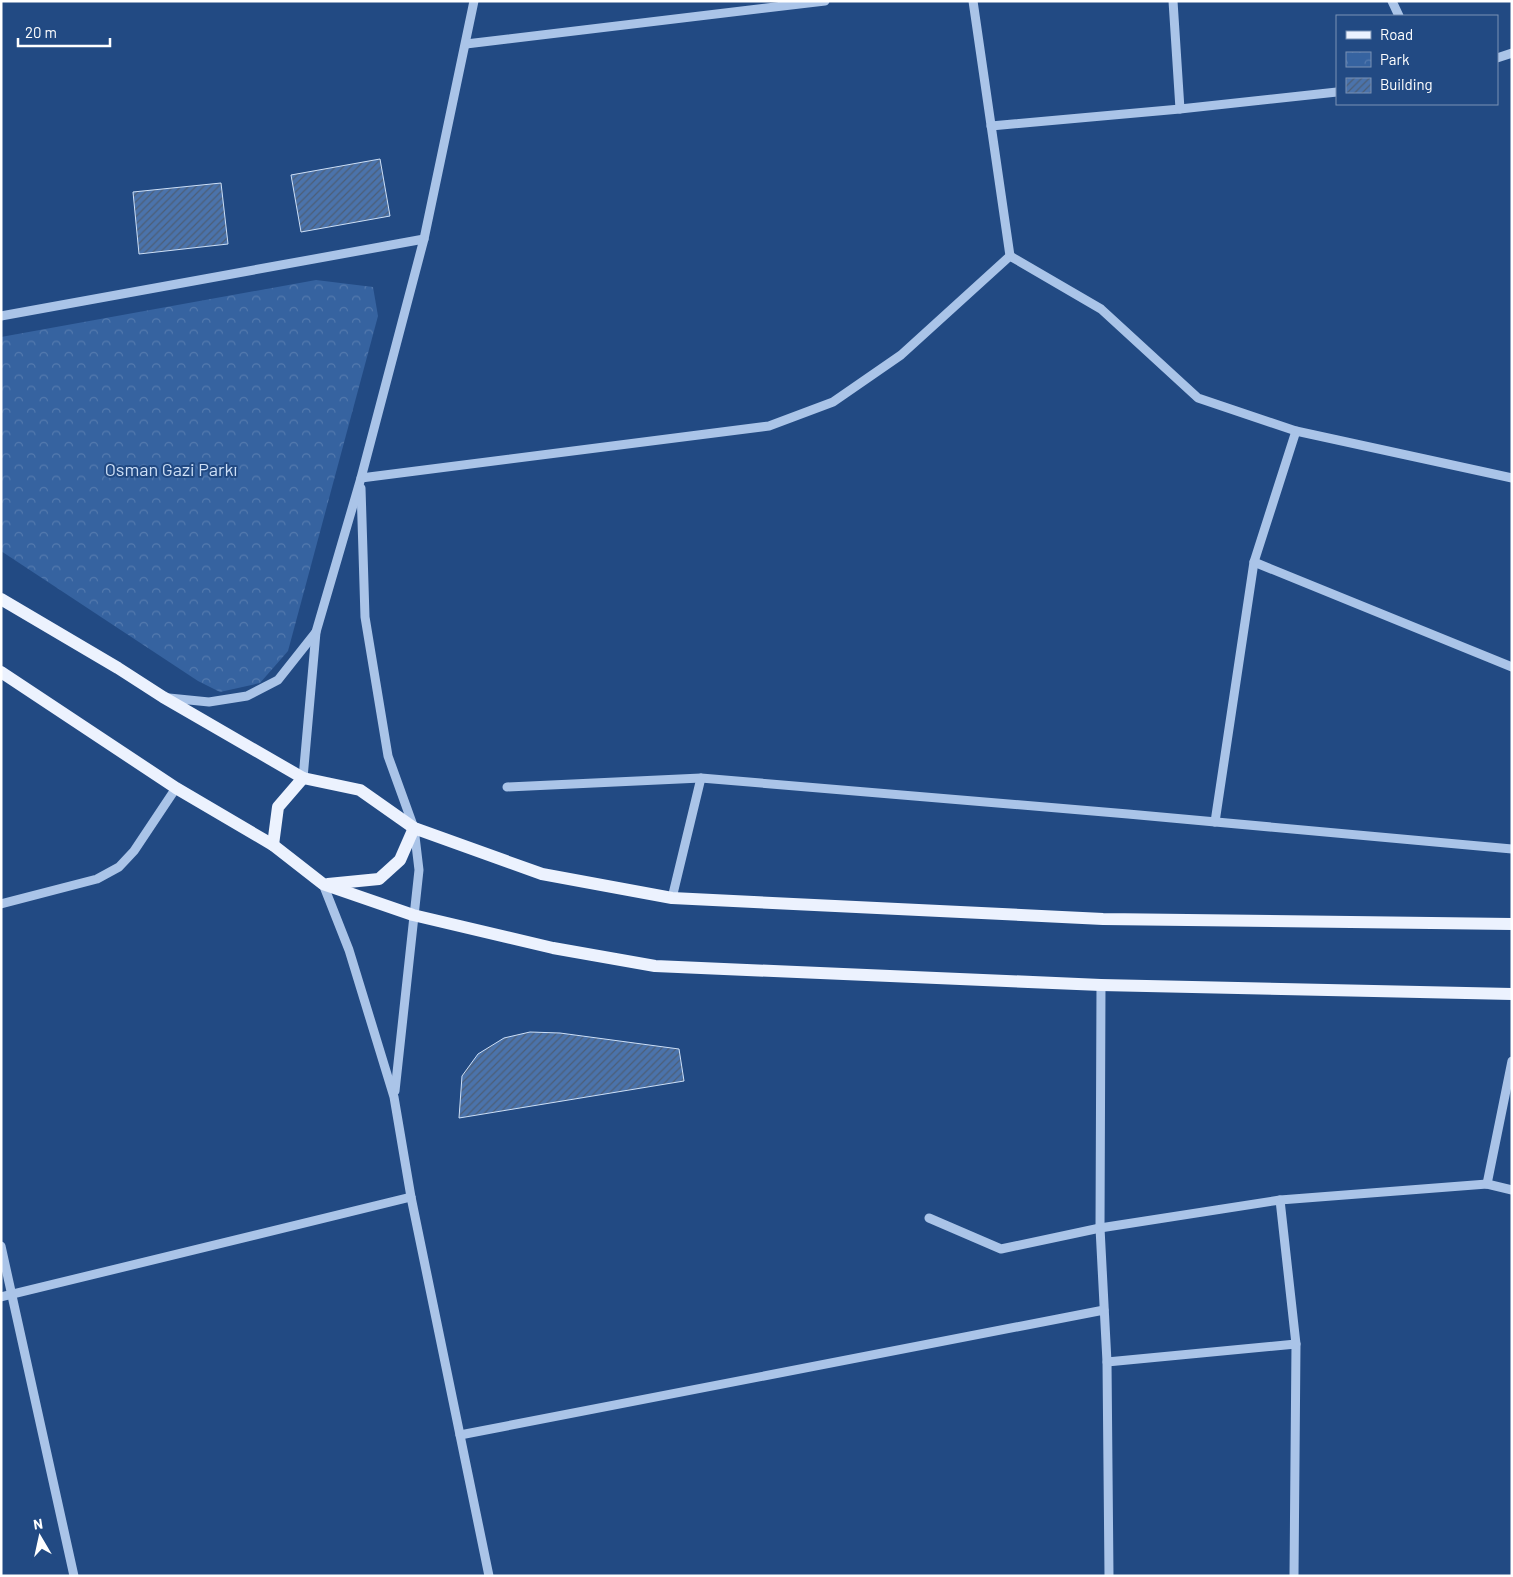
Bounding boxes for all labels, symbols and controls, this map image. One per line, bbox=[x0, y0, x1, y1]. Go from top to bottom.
scale bar bbox=[18, 15, 110, 47]
legend bbox=[1336, 15, 1498, 105]
text: 20 m bbox=[25, 23, 57, 41]
text: Road bbox=[1380, 25, 1413, 43]
text: Park bbox=[1380, 50, 1410, 68]
text: Building bbox=[1380, 75, 1433, 93]
park label: Osman Gazi Parkı bbox=[105, 458, 237, 480]
north arrow bbox=[15, 1512, 65, 1562]
text: N bbox=[32, 1515, 44, 1533]

